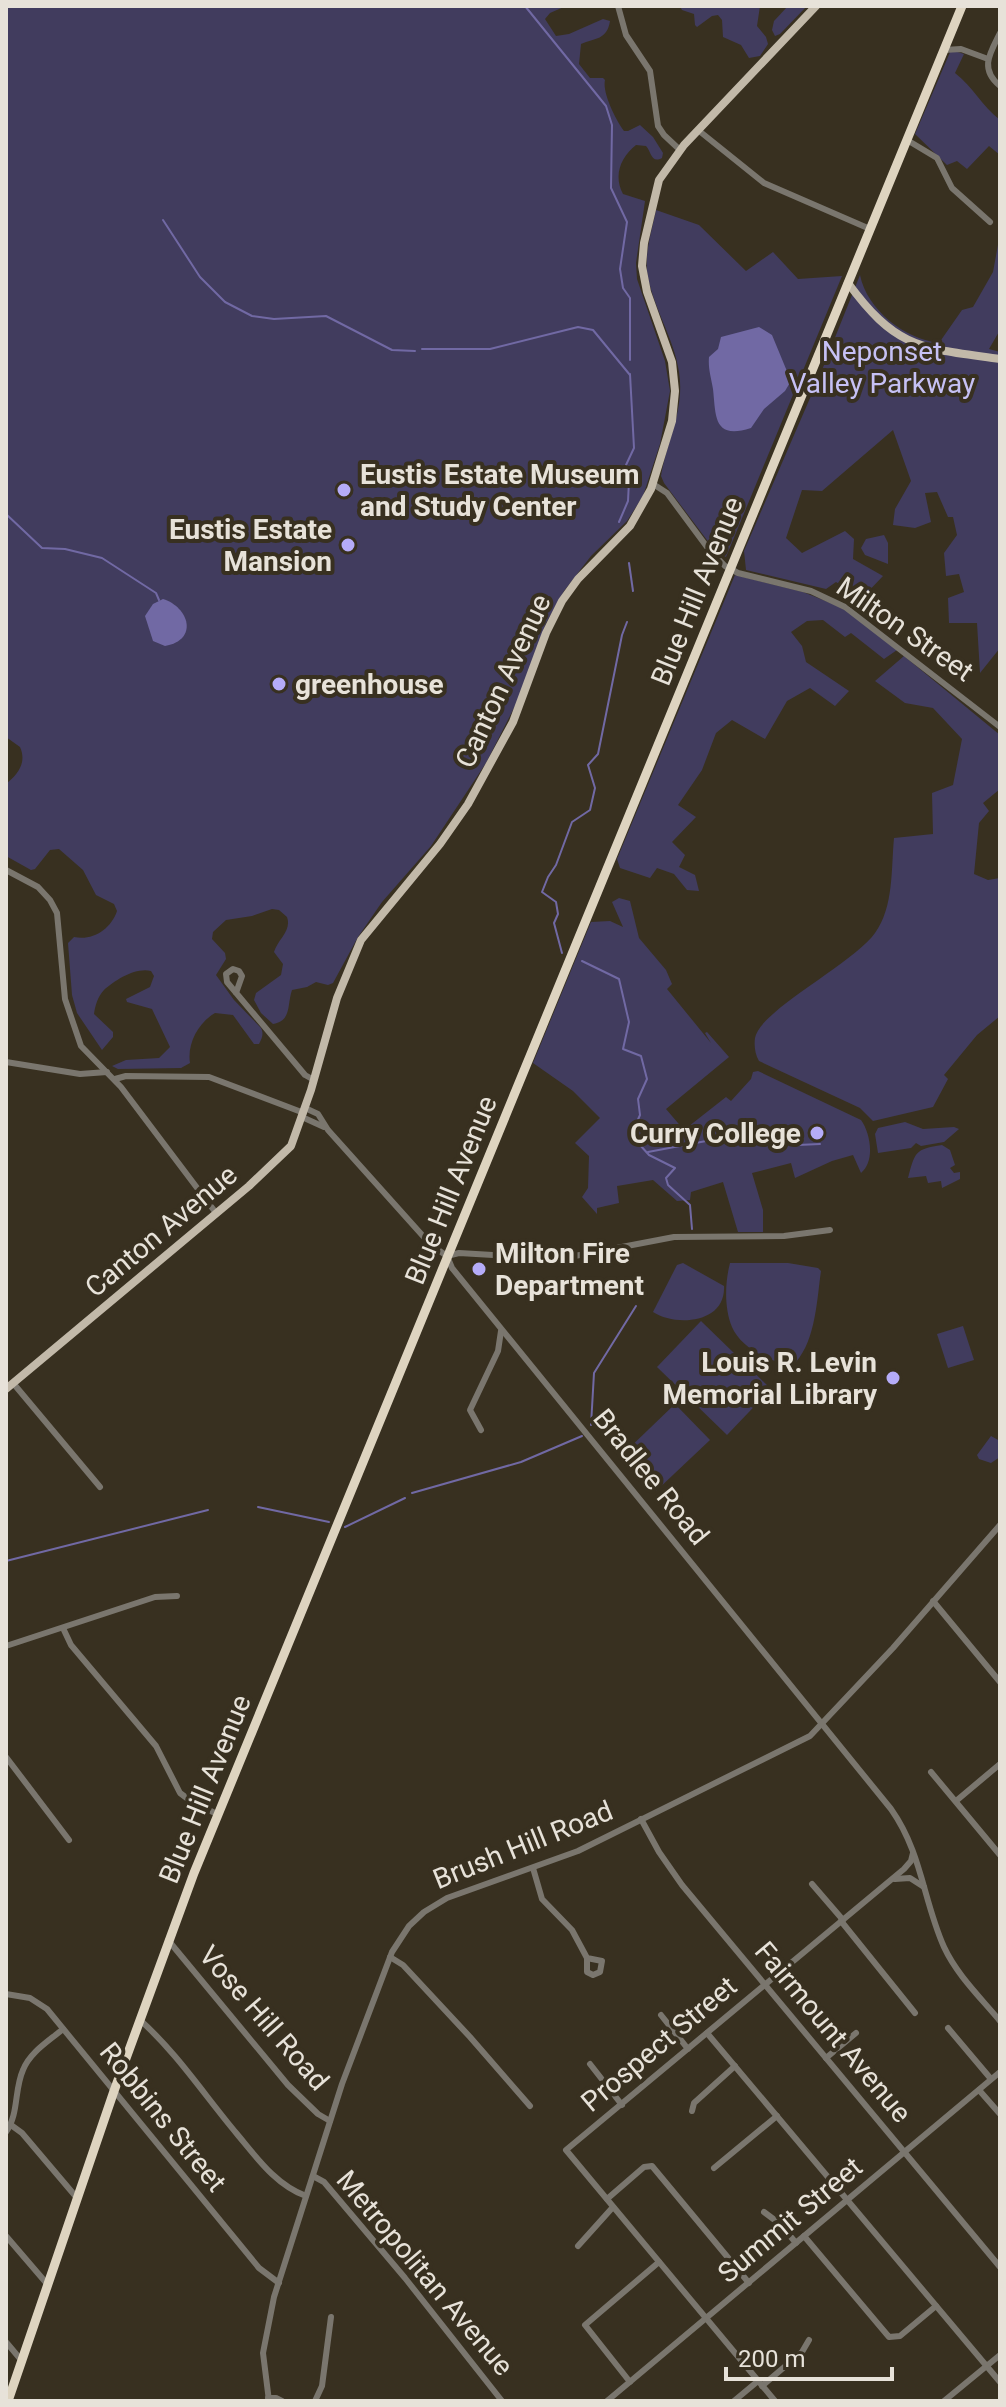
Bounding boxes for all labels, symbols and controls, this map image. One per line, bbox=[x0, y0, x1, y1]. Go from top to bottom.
park label: Neponset Valley Parkway bbox=[789, 335, 975, 400]
place label: Eustis Estate Museum and Study Center bbox=[360, 458, 640, 523]
marker: Eustis Estate Museum and Study Center bbox=[335, 481, 353, 499]
street label: Blue Hill Avenue bbox=[644, 492, 750, 690]
place label: Eustis Estate Mansion bbox=[169, 513, 332, 578]
marker: Eustis Estate Mansion bbox=[339, 536, 357, 554]
street label: Milton Street bbox=[830, 570, 980, 688]
street label: Canton Avenue bbox=[448, 589, 558, 773]
place label: greenhouse bbox=[295, 668, 444, 701]
marker: greenhouse bbox=[270, 675, 288, 693]
street label: Blue Hill Avenue bbox=[398, 1091, 504, 1289]
place label: Curry College bbox=[630, 1117, 801, 1150]
marker: Curry College bbox=[808, 1124, 826, 1142]
street label: Canton Avenue bbox=[78, 1158, 244, 1304]
place label: Milton Fire Department bbox=[495, 1237, 644, 1302]
marker: Milton Fire Department bbox=[470, 1260, 488, 1278]
place label: Louis R. Levin Memorial Library bbox=[663, 1346, 878, 1411]
marker: Louis R. Levin Memorial Library bbox=[884, 1369, 902, 1387]
street label: Bradlee Road bbox=[586, 1402, 716, 1552]
street label: Blue Hill Avenue bbox=[152, 1690, 258, 1888]
street label: Brush Hill Road bbox=[428, 1794, 618, 1896]
street label: Fairmount Avenue bbox=[748, 1935, 918, 2129]
street label: Vose Hill Road bbox=[192, 1939, 336, 2097]
street label: Prospect Street bbox=[575, 1969, 743, 2119]
street label: Robbins Street bbox=[93, 2036, 233, 2198]
street label: Summit Street bbox=[711, 2150, 869, 2290]
street label: Metropolitan Avenue bbox=[330, 2164, 520, 2382]
scale bar bbox=[726, 2331, 892, 2381]
text: 200 m bbox=[738, 2345, 805, 2373]

